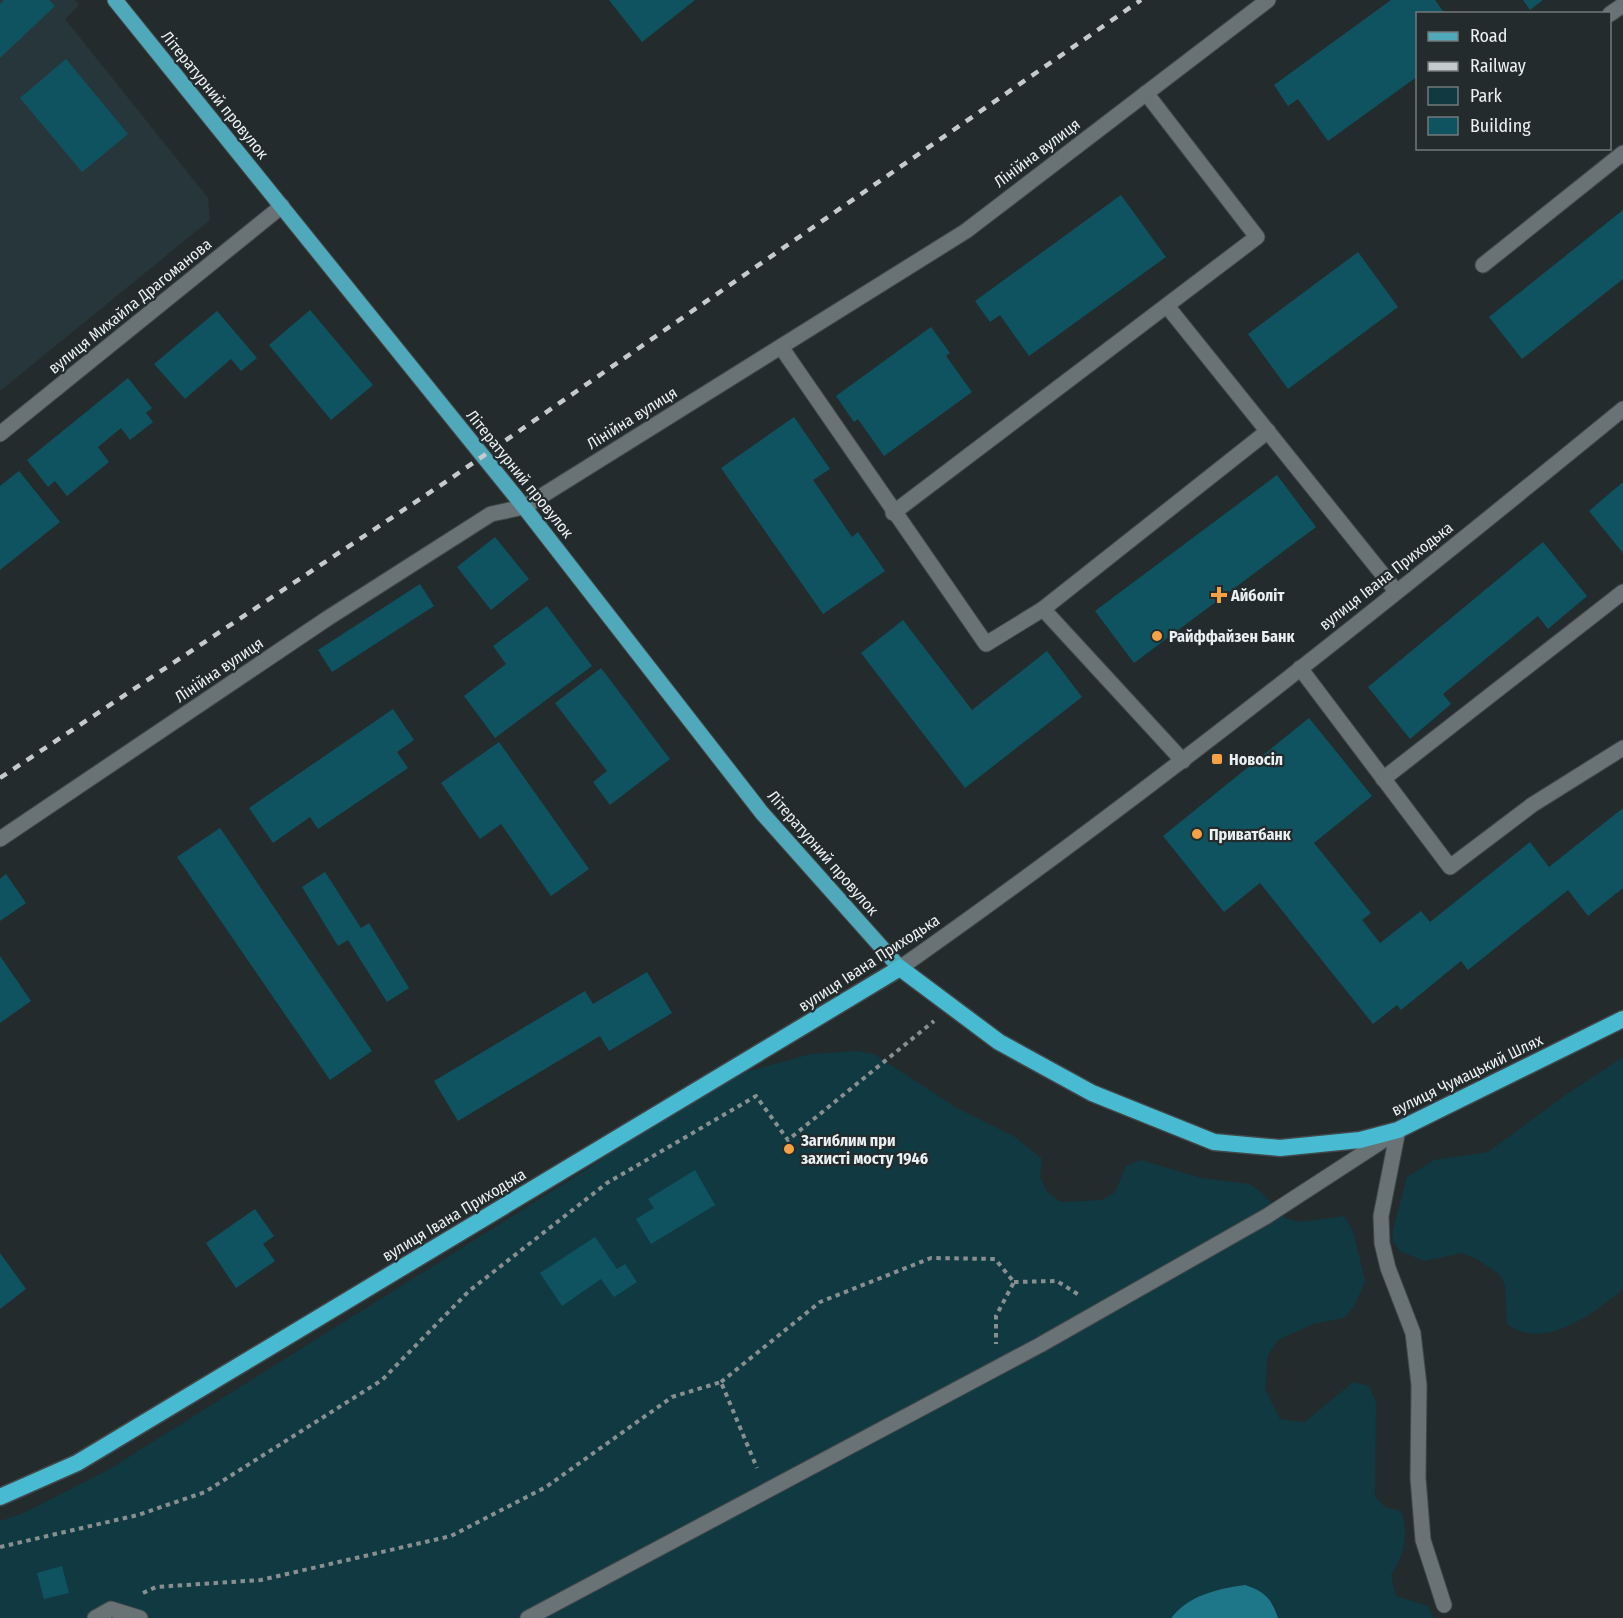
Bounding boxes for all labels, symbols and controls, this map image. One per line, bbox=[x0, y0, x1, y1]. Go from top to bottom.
legend bbox=[1416, 12, 1611, 150]
text: Road bbox=[1470, 25, 1507, 47]
street label: Літературний провулок bbox=[157, 27, 273, 163]
text: Railway bbox=[1470, 55, 1526, 77]
text: Park bbox=[1470, 85, 1503, 107]
street label: Лінійна вулиця bbox=[990, 114, 1084, 192]
text: Building bbox=[1470, 115, 1531, 137]
street label: вулиця Михайла Драгоманова bbox=[45, 234, 215, 378]
street label: Лінійна вулиця bbox=[583, 383, 681, 453]
street label: Літературний провулок bbox=[462, 406, 578, 542]
street label: вулиця Івана Приходька bbox=[1315, 518, 1457, 634]
place label: Айболіт bbox=[1230, 586, 1284, 605]
marker: Айболіт bbox=[1212, 588, 1226, 602]
place label: Райффайзен Банк bbox=[1169, 627, 1295, 646]
marker: Райффайзен Банк bbox=[1150, 629, 1164, 643]
street label: Лінійна вулиця bbox=[171, 633, 267, 707]
place label: Новосіл bbox=[1229, 750, 1283, 769]
marker: Новосіл bbox=[1210, 752, 1224, 766]
street label: Літературний провулок bbox=[764, 787, 883, 920]
place label: Приватбанк bbox=[1209, 825, 1292, 844]
marker: Приватбанк bbox=[1190, 827, 1204, 841]
street label: вулиця Івана Приходька bbox=[795, 910, 943, 1016]
street label: вулиця Чумацький Шлях bbox=[1388, 1030, 1546, 1120]
place label: Загиблим при захисті мосту 1946 bbox=[800, 1131, 928, 1168]
marker: Загиблим при захисті мосту 1946 bbox=[782, 1142, 796, 1156]
street label: вулиця Івана Приходька bbox=[379, 1164, 529, 1265]

